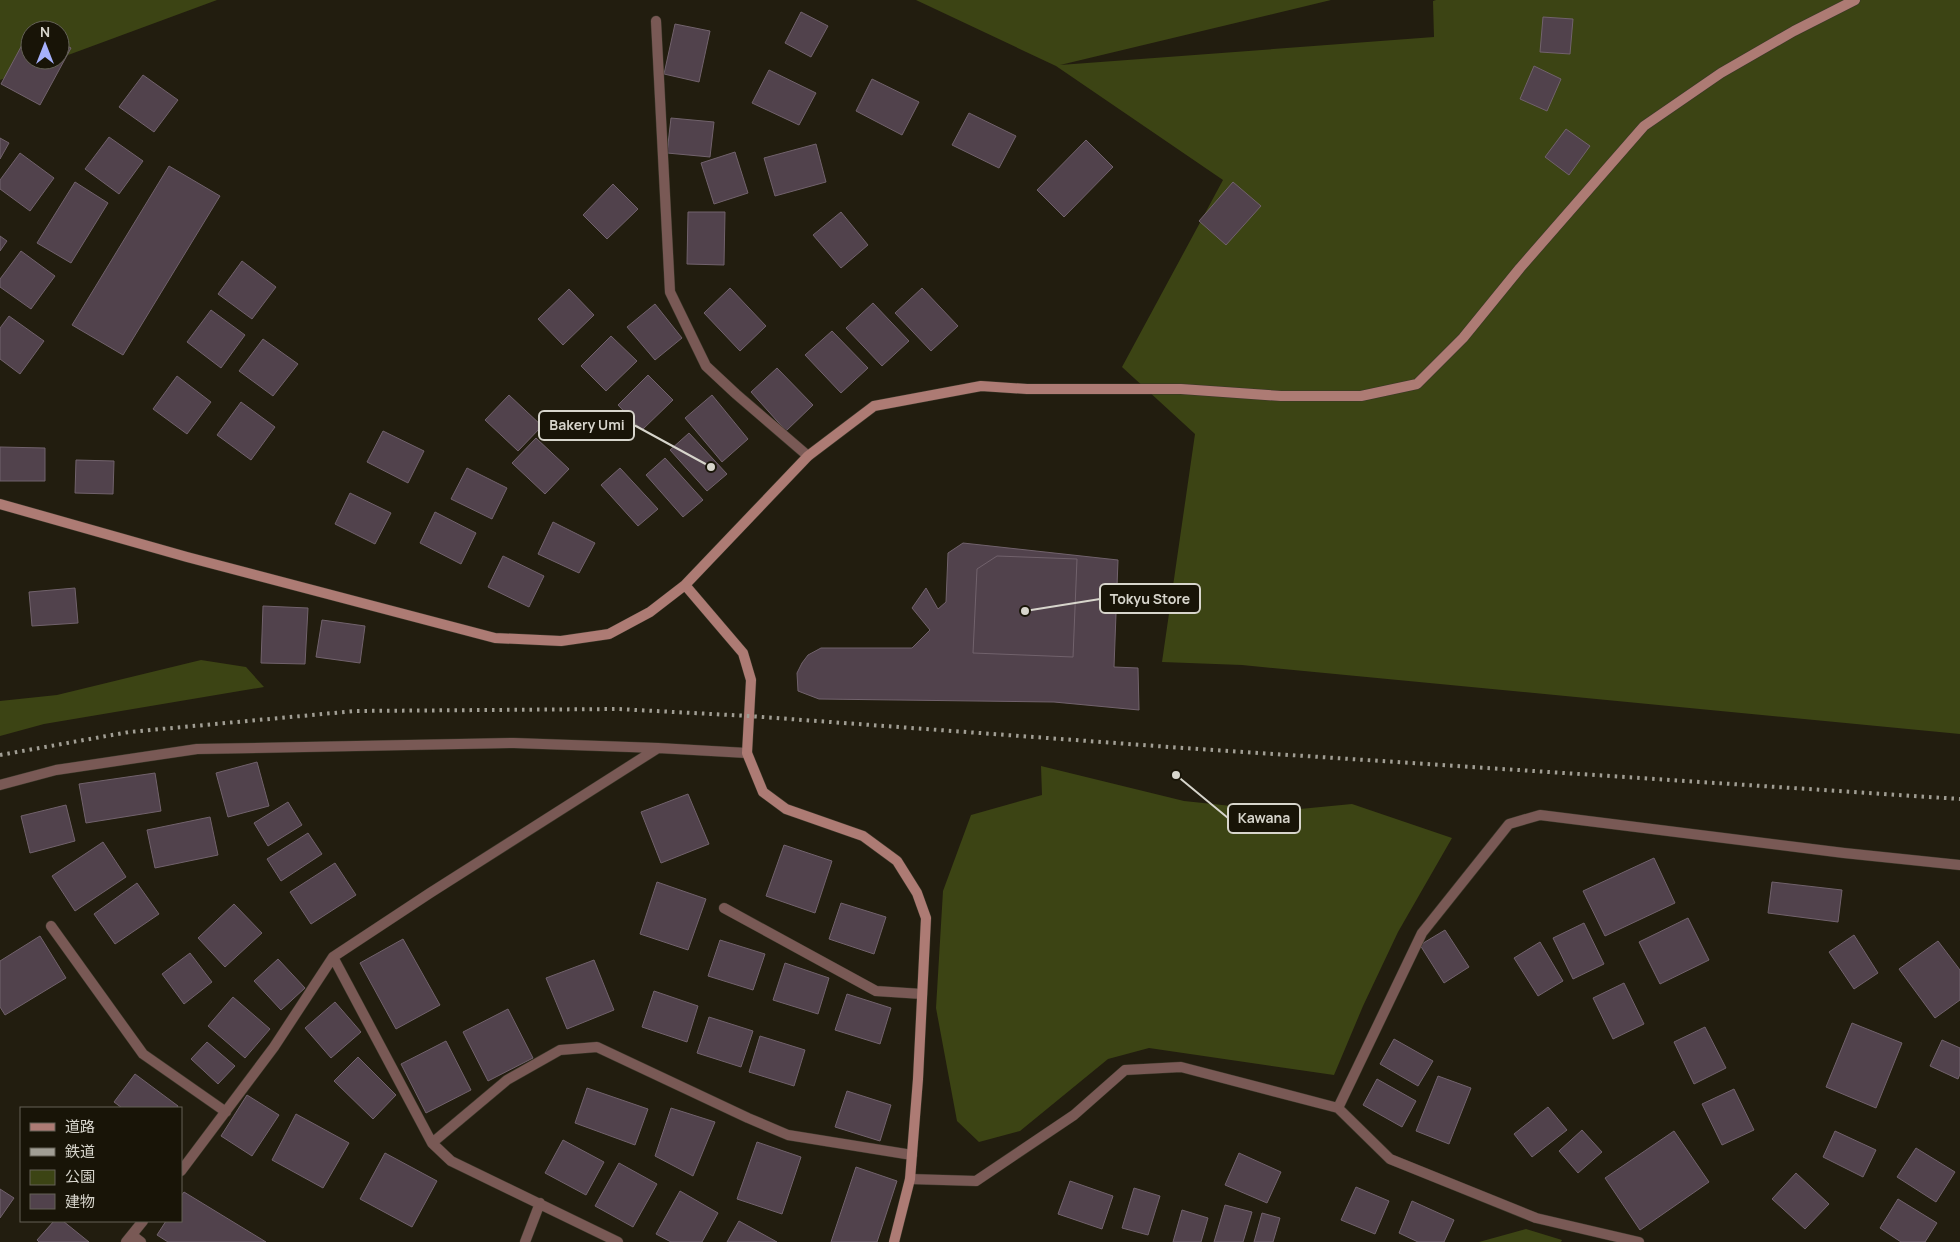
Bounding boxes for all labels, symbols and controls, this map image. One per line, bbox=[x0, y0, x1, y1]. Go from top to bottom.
north arrow bbox=[20, 20, 70, 70]
text: N bbox=[40, 22, 50, 41]
callout: Bakery Umi bbox=[539, 411, 634, 440]
text: Bakery Umi bbox=[549, 415, 625, 434]
callout: Tokyu Store bbox=[1100, 584, 1200, 613]
text: Tokyu Store bbox=[1110, 589, 1190, 608]
callout: Kawana bbox=[1228, 804, 1300, 833]
text: Kawana bbox=[1238, 808, 1290, 827]
legend bbox=[20, 1107, 182, 1222]
text: 道路 bbox=[65, 1116, 95, 1137]
text: 鉄道 bbox=[65, 1141, 95, 1162]
text: 公園 bbox=[65, 1166, 95, 1187]
text: 建物 bbox=[65, 1191, 95, 1212]

